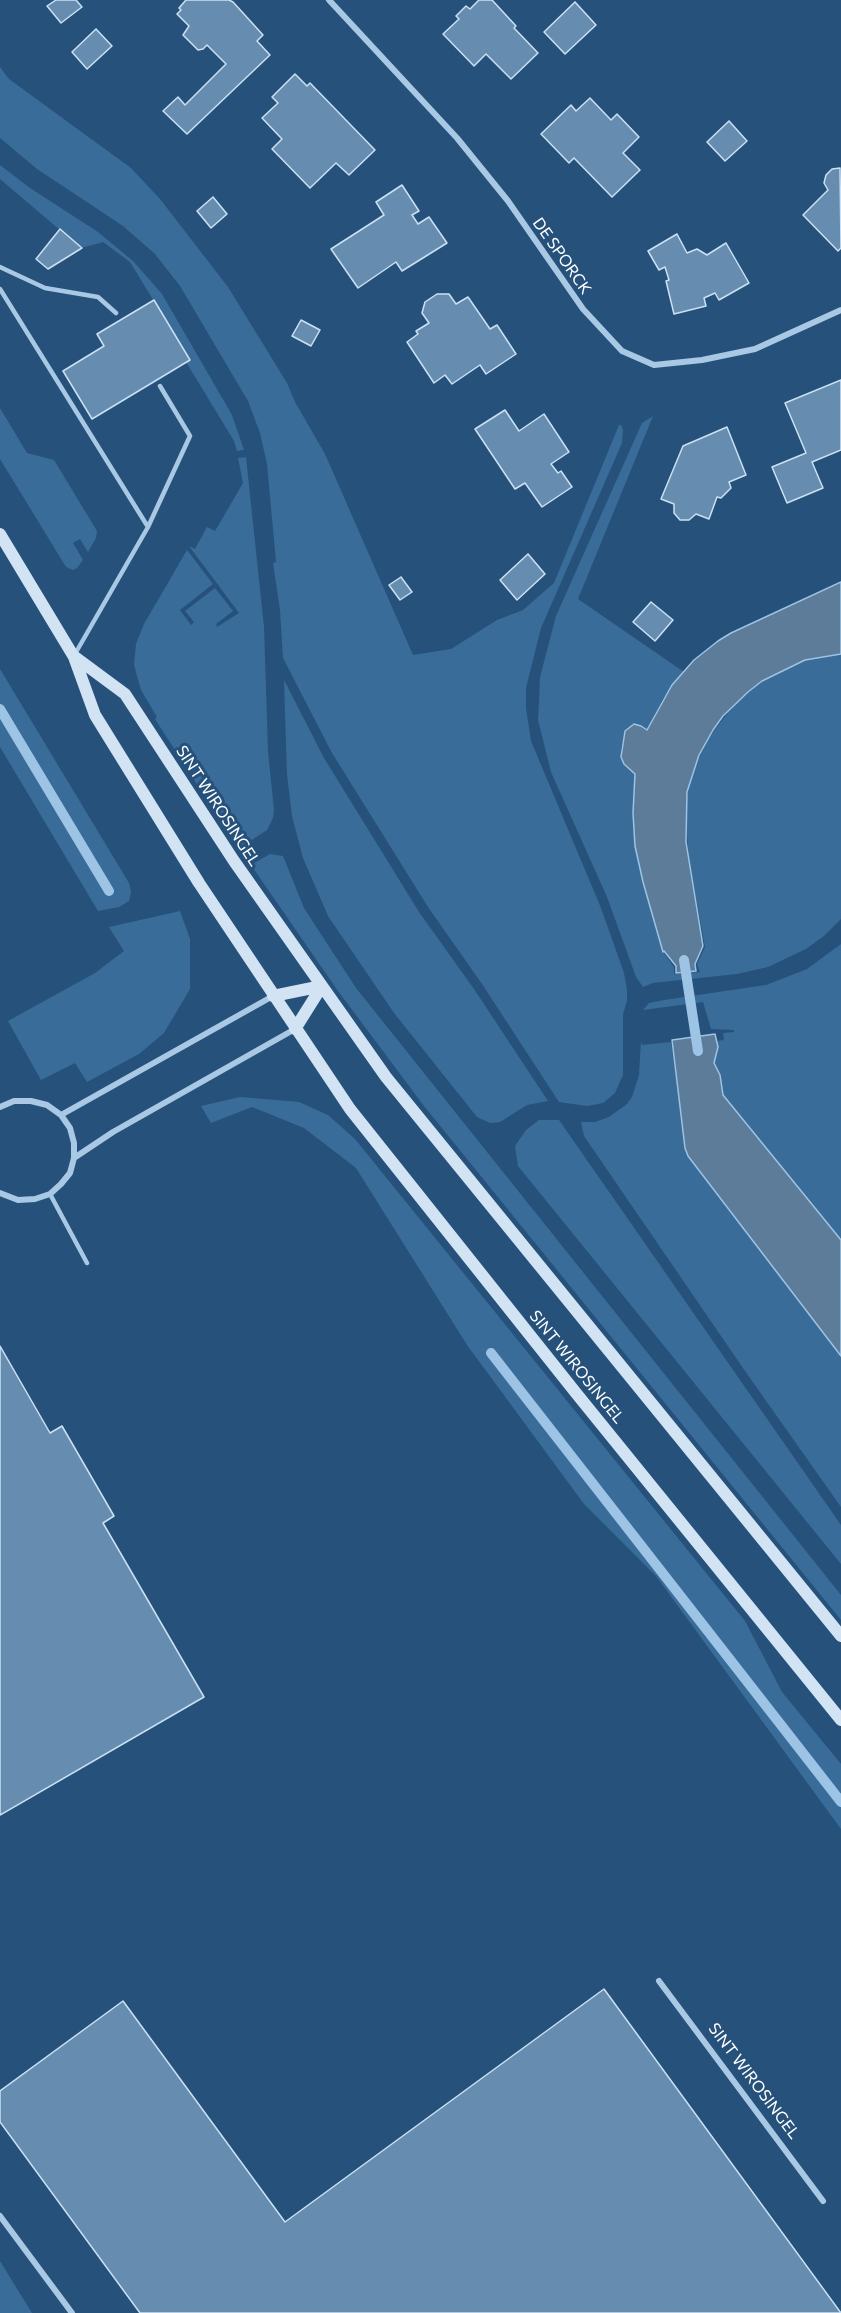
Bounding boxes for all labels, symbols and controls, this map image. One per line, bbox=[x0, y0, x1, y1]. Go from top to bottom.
street label: DE SPORCK bbox=[529, 214, 595, 298]
street label: SINT WIROSINGEL bbox=[172, 742, 264, 870]
street label: SINT WIROSINGEL bbox=[526, 1307, 628, 1427]
street label: SINT WIROSINGEL bbox=[704, 2019, 804, 2143]

